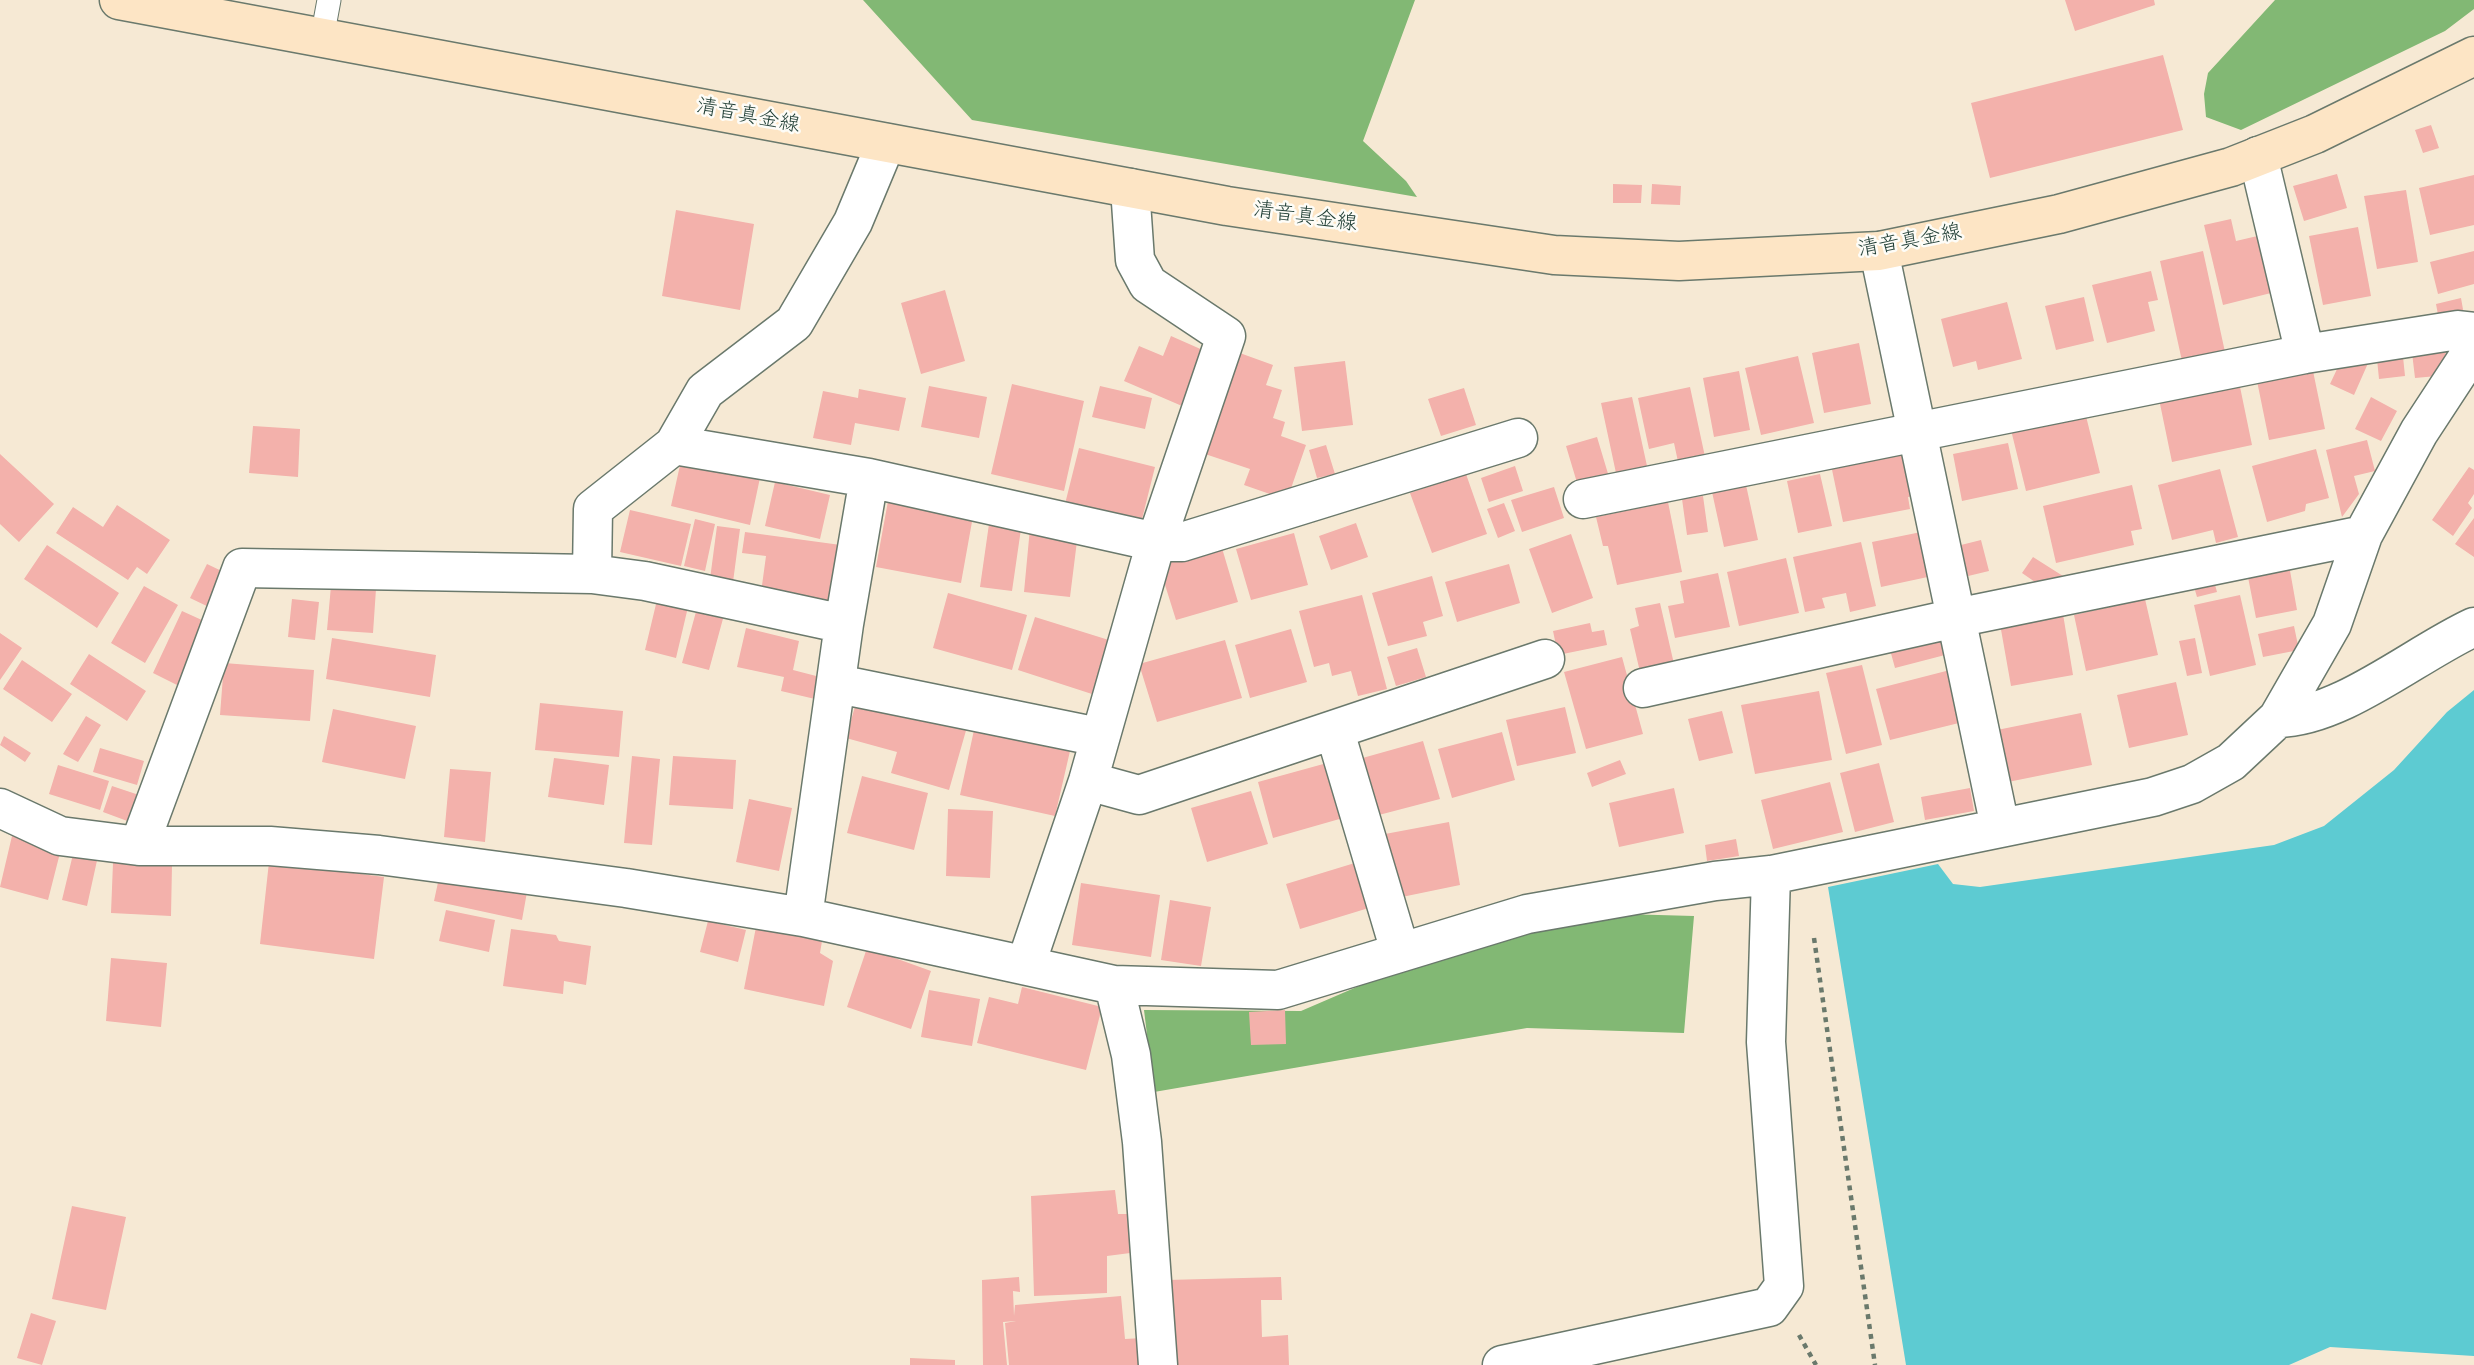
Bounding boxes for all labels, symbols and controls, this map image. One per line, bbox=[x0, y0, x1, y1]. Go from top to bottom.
street label: 清音真金線 bbox=[694, 95, 802, 139]
street label: 清音真金線 bbox=[1251, 198, 1359, 238]
street label: 清音真金線 bbox=[1856, 220, 1964, 264]

